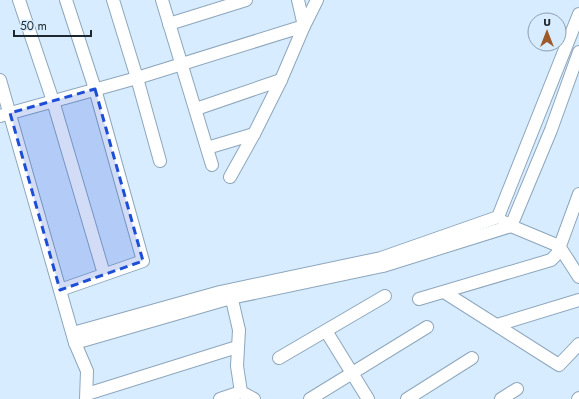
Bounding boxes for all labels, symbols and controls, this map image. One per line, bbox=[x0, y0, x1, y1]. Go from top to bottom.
scale bar bbox=[14, 12, 91, 38]
north arrow bbox=[527, 12, 567, 52]
text: U bbox=[543, 14, 551, 30]
text: 50 m bbox=[20, 17, 47, 35]

